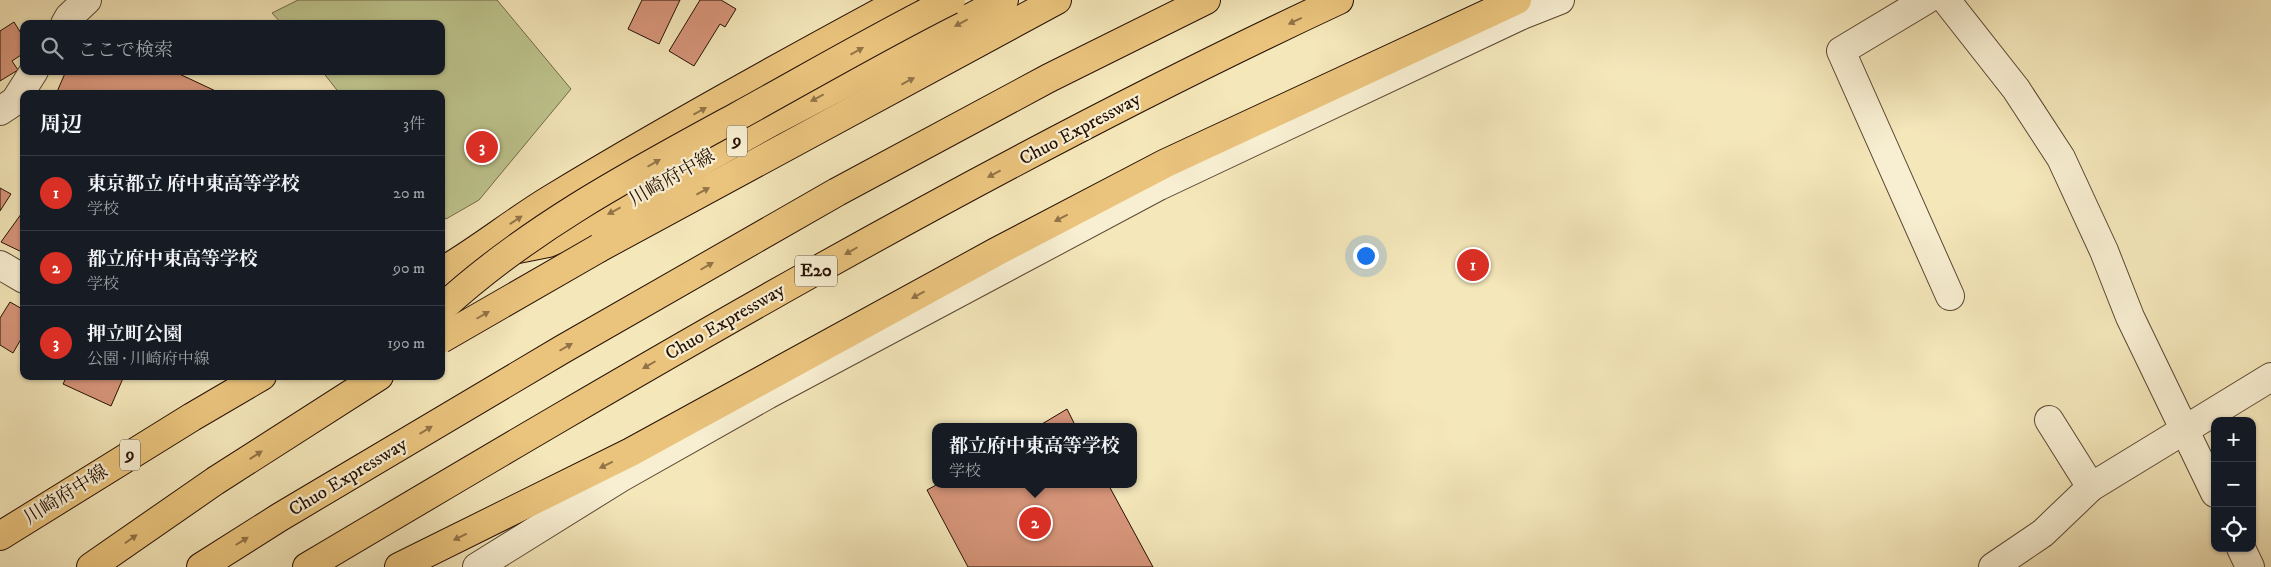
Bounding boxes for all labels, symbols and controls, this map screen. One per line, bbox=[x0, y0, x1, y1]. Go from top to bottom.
one-way arrow bbox=[1288, 17, 1302, 25]
one-way arrow bbox=[954, 19, 968, 27]
search box bbox=[20, 20, 445, 75]
icon: search bbox=[38, 34, 66, 62]
text: ここで検索 bbox=[78, 39, 173, 62]
one-way arrow bbox=[850, 47, 865, 55]
one-way arrow bbox=[901, 76, 914, 85]
street label: Chuo Expressway bbox=[1015, 87, 1145, 171]
one-way arrow bbox=[810, 94, 824, 102]
one-way arrow bbox=[694, 106, 707, 115]
text: 周辺 bbox=[40, 112, 82, 138]
text: 3件 bbox=[403, 114, 425, 134]
road number: 9 bbox=[727, 125, 747, 156]
pin: 3 bbox=[466, 128, 498, 166]
street label: 川崎府中線 bbox=[625, 144, 719, 212]
one-way arrow bbox=[647, 159, 661, 167]
one-way arrow bbox=[987, 170, 1002, 178]
text: 東京都立 府中東高等学校 bbox=[87, 173, 300, 196]
text: 1 bbox=[53, 183, 59, 203]
text: 20 m bbox=[393, 183, 425, 203]
one-way arrow bbox=[697, 187, 710, 196]
text: 学校 bbox=[87, 199, 119, 219]
one-way arrow bbox=[607, 206, 620, 215]
one-way arrow bbox=[1054, 214, 1068, 222]
one-way arrow bbox=[509, 216, 522, 225]
your location bbox=[1353, 243, 1379, 269]
one-way arrow bbox=[844, 246, 858, 255]
pin: 1 bbox=[1457, 246, 1489, 284]
text: 都立府中東高等学校 bbox=[87, 248, 258, 271]
road number: E20 bbox=[795, 256, 837, 286]
text: 2 bbox=[52, 258, 60, 278]
text: 90 m bbox=[393, 258, 425, 278]
one-way arrow bbox=[700, 262, 714, 271]
text: 学校 bbox=[87, 274, 119, 294]
street label: Chuo Expressway bbox=[661, 278, 790, 365]
one-way arrow bbox=[911, 290, 924, 299]
one-way arrow bbox=[476, 311, 491, 319]
text: 押立町公園 bbox=[87, 323, 182, 346]
text: 3 bbox=[53, 333, 59, 353]
text: 190 m bbox=[387, 333, 425, 353]
one-way arrow bbox=[558, 343, 573, 351]
text: 公園 · 川崎府中線 bbox=[87, 349, 210, 369]
one-way arrow bbox=[642, 361, 655, 370]
map controls bbox=[2211, 417, 2256, 552]
button: + bbox=[2211, 417, 2256, 462]
popup bbox=[932, 423, 1137, 488]
one-way arrow bbox=[420, 425, 433, 434]
street label: Chuo Expressway bbox=[285, 432, 412, 521]
text: 都立府中東高等学校 bbox=[949, 435, 1120, 458]
road number: 9 bbox=[120, 440, 140, 470]
one-way arrow bbox=[250, 450, 263, 460]
street label: 川崎府中線 bbox=[20, 460, 112, 530]
one-way arrow bbox=[599, 461, 613, 469]
text: 学校 bbox=[949, 461, 981, 481]
button: − bbox=[2211, 462, 2256, 507]
pin: 2 bbox=[1019, 504, 1051, 542]
button: locate bbox=[2211, 507, 2256, 552]
one-way arrow bbox=[453, 533, 468, 541]
one-way arrow bbox=[124, 534, 138, 544]
one-way arrow bbox=[235, 536, 249, 546]

